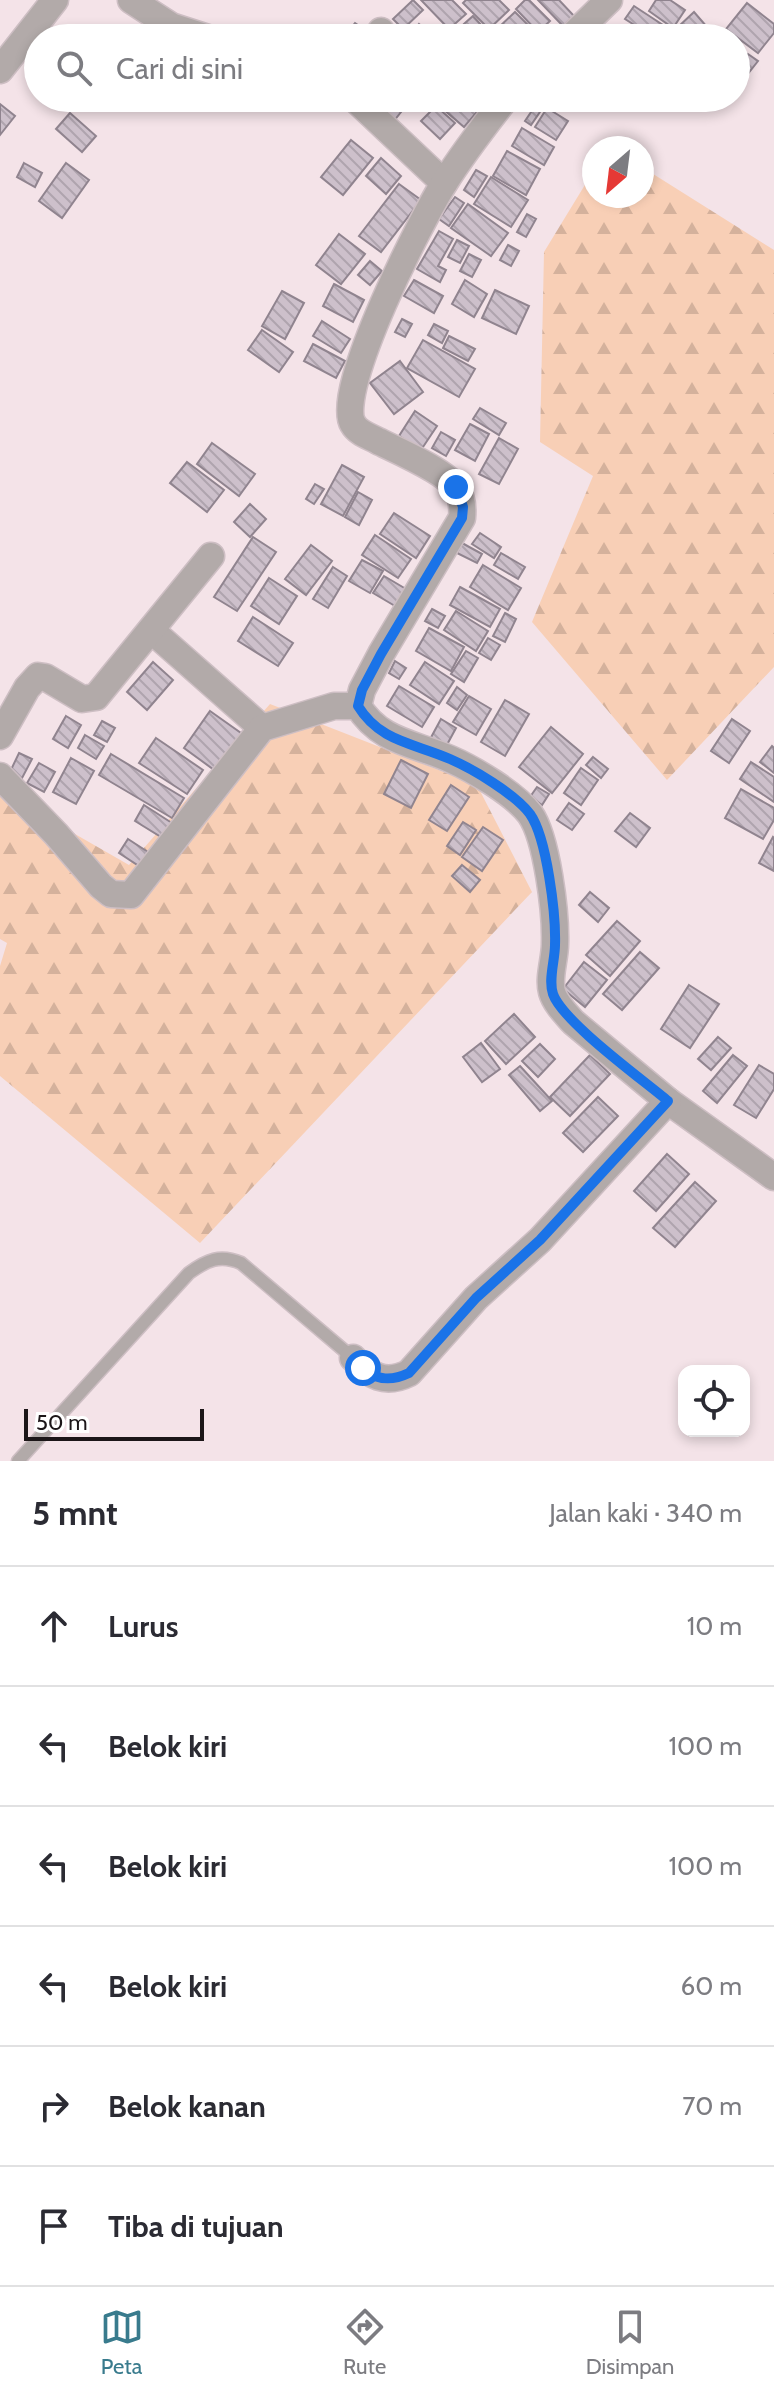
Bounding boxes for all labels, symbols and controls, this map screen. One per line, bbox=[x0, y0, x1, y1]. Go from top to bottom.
search box bbox=[24, 24, 750, 112]
icon: search bbox=[52, 46, 96, 90]
text: Cari di sini bbox=[116, 50, 243, 87]
north arrow bbox=[582, 136, 654, 208]
route end bbox=[438, 469, 474, 505]
route start bbox=[345, 1350, 381, 1386]
map controls bbox=[678, 1365, 750, 1437]
button: locate bbox=[678, 1365, 750, 1437]
scale bar bbox=[24, 1405, 204, 1441]
text: 50 m bbox=[36, 1409, 88, 1436]
text: 5 mnt bbox=[32, 1492, 118, 1534]
text: Jalan kaki · 340 m bbox=[549, 1497, 742, 1529]
icon: ahead bbox=[32, 1604, 76, 1648]
text: Lurus bbox=[108, 1608, 179, 1645]
text: 10 m bbox=[687, 1610, 742, 1642]
icon: left bbox=[32, 1724, 76, 1768]
text: Belok kiri bbox=[108, 1728, 227, 1765]
text: 100 m bbox=[669, 1730, 742, 1762]
icon: left bbox=[32, 1844, 76, 1888]
text: Belok kiri bbox=[108, 1848, 227, 1885]
text: 100 m bbox=[669, 1850, 742, 1882]
icon: left bbox=[32, 1964, 76, 2008]
text: Belok kiri bbox=[108, 1968, 227, 2005]
text: 60 m bbox=[680, 1970, 742, 2002]
icon: right bbox=[32, 2084, 76, 2128]
text: Belok kanan bbox=[108, 2088, 266, 2125]
text: 70 m bbox=[682, 2090, 742, 2122]
icon: arrive bbox=[32, 2204, 76, 2248]
text: Tiba di tujuan bbox=[108, 2208, 284, 2245]
tab: Peta bbox=[100, 2305, 144, 2380]
tab: Rute bbox=[343, 2305, 387, 2380]
tab: Disimpan bbox=[586, 2305, 674, 2380]

